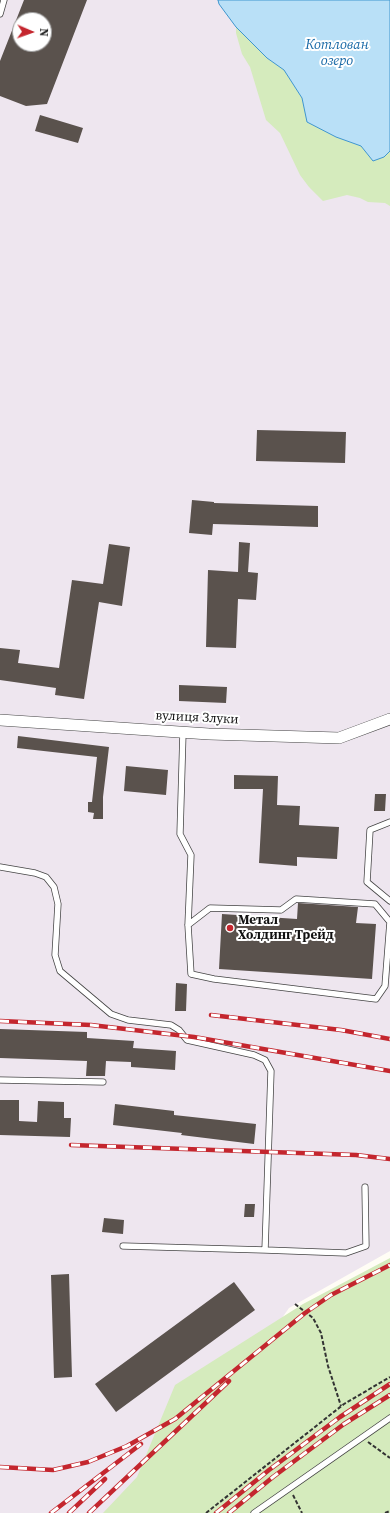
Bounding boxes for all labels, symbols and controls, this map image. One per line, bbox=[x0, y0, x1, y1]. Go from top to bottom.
north arrow bbox=[12, 12, 52, 52]
text: N bbox=[36, 28, 51, 37]
water label: Котлован озеро bbox=[305, 37, 369, 70]
street label: вулиця Злуки bbox=[155, 708, 239, 728]
place label: Метал Холдинг Трейд bbox=[238, 913, 334, 944]
marker: Метал Холдинг Трейд bbox=[225, 923, 235, 933]

